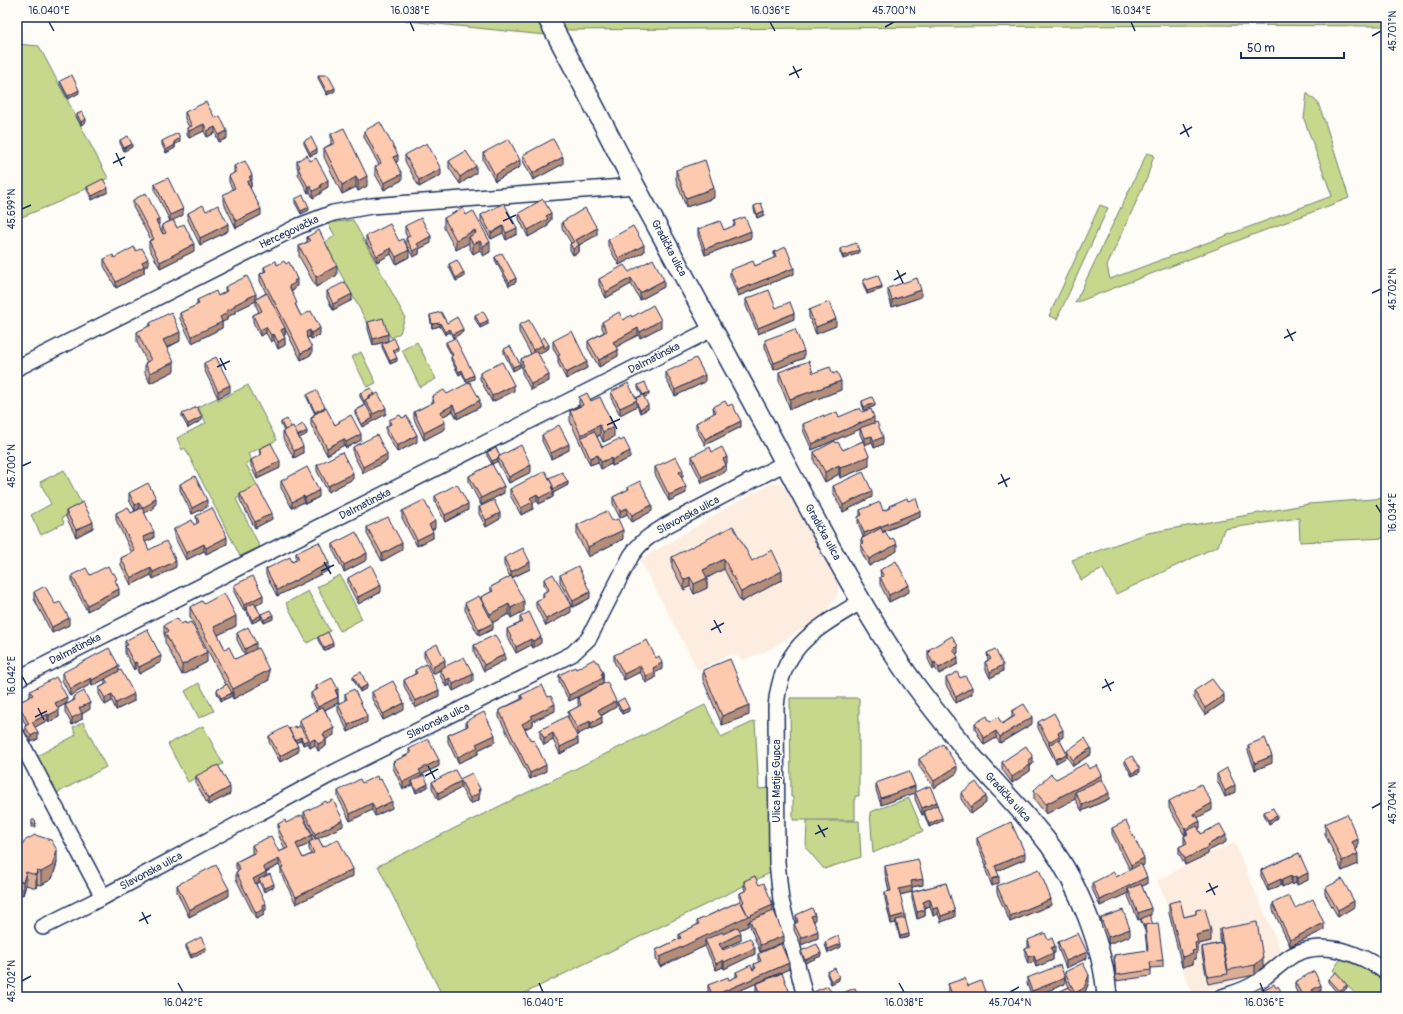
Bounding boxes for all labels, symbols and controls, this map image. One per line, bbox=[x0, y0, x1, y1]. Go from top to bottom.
text: 16.040°E bbox=[29, 5, 69, 17]
text: 16.038°E bbox=[391, 5, 429, 17]
text: 16.036°E bbox=[750, 5, 790, 17]
text: 45.700°N bbox=[872, 5, 916, 17]
text: 16.034°E bbox=[1111, 5, 1151, 17]
text: 45.701°N bbox=[1387, 10, 1399, 51]
scale bar bbox=[1241, 34, 1344, 60]
text: 50 m bbox=[1247, 41, 1275, 56]
text: 45.699°N bbox=[6, 188, 18, 229]
street label: Hercegovačka bbox=[257, 213, 321, 251]
street label: Gradička ulica bbox=[649, 217, 689, 279]
text: 45.702°N bbox=[1387, 268, 1399, 310]
street label: Dalmatinska bbox=[626, 339, 682, 377]
text: 45.700°N bbox=[6, 444, 18, 488]
street label: Dalmatinska bbox=[337, 485, 393, 523]
street label: Slavonska ulica bbox=[655, 493, 721, 537]
text: 16.034°E bbox=[1387, 493, 1399, 533]
street label: Gradička ulica bbox=[802, 502, 844, 562]
street label: Dalmatinska bbox=[47, 630, 103, 668]
text: 16.042°E bbox=[6, 656, 18, 696]
street label: Slavonska ulica bbox=[404, 700, 472, 742]
street label: Ulica Matije Gupca bbox=[770, 739, 783, 823]
street label: Gradička ulica bbox=[982, 770, 1034, 824]
text: 45.704°N bbox=[1387, 782, 1399, 824]
street label: Slavonska ulica bbox=[118, 849, 184, 893]
text: 45.702°N bbox=[6, 960, 18, 1002]
text: 16.042°E bbox=[163, 997, 203, 1009]
text: 16.040°E bbox=[523, 997, 563, 1009]
text: 16.038°E bbox=[885, 997, 923, 1009]
text: 45.704°N bbox=[989, 997, 1031, 1009]
text: 16.036°E bbox=[1244, 997, 1284, 1009]

